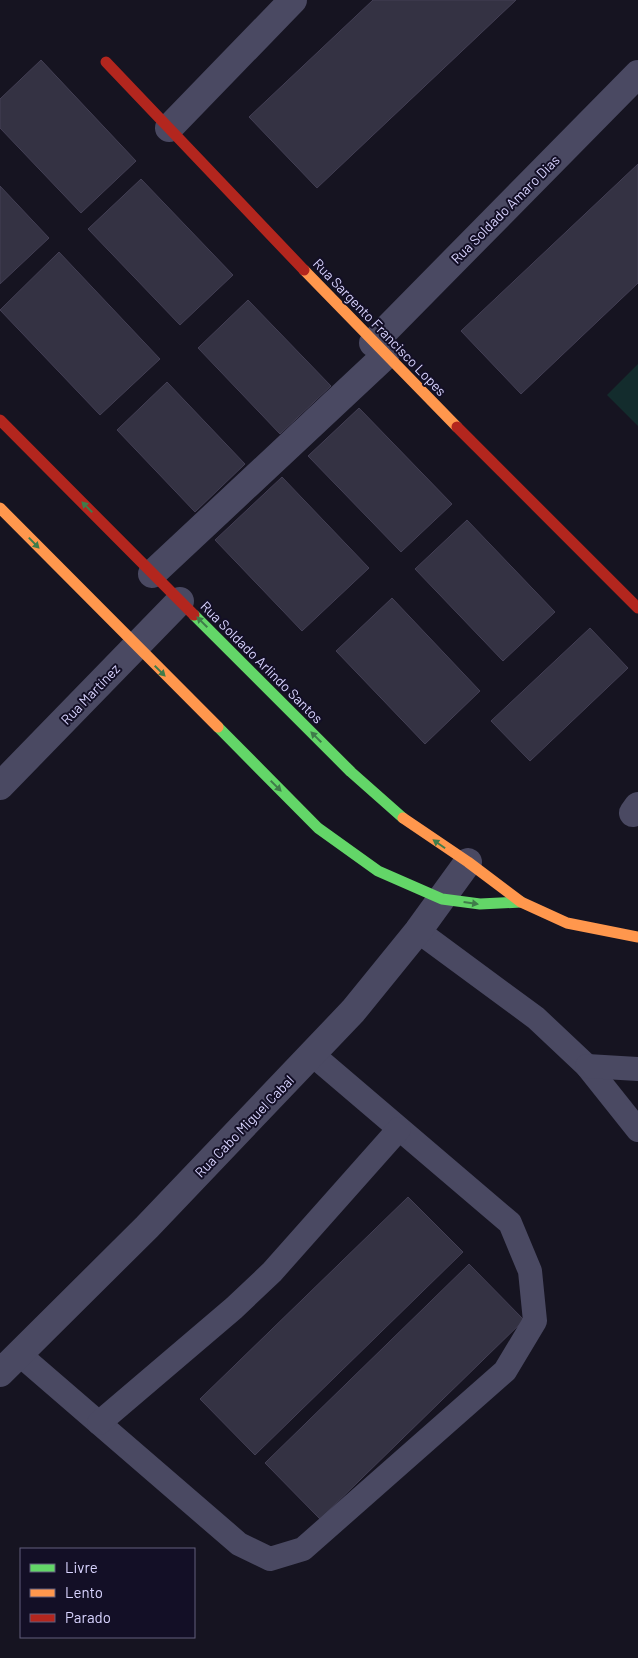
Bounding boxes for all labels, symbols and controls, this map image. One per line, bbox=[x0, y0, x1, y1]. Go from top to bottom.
street label: Rua Soldado Amaro Dias bbox=[447, 151, 563, 267]
street label: Rua Sargento Francisco Lopes bbox=[310, 255, 450, 399]
one-way arrow bbox=[81, 502, 93, 514]
one-way arrow bbox=[28, 537, 40, 549]
street label: Rua Soldado Arlindo Santos bbox=[197, 597, 327, 727]
one-way arrow bbox=[196, 616, 208, 628]
street label: Rua Martínez bbox=[57, 660, 123, 728]
one-way arrow bbox=[154, 665, 166, 677]
one-way arrow bbox=[310, 732, 322, 744]
one-way arrow bbox=[269, 779, 281, 791]
one-way arrow bbox=[432, 839, 445, 849]
one-way arrow bbox=[463, 899, 479, 907]
street label: Rua Cabo Miguel Cabal bbox=[191, 1071, 297, 1181]
legend bbox=[20, 1548, 195, 1638]
text: Livre bbox=[65, 1558, 98, 1576]
text: Lento bbox=[65, 1583, 103, 1601]
text: Parado bbox=[65, 1608, 111, 1626]

